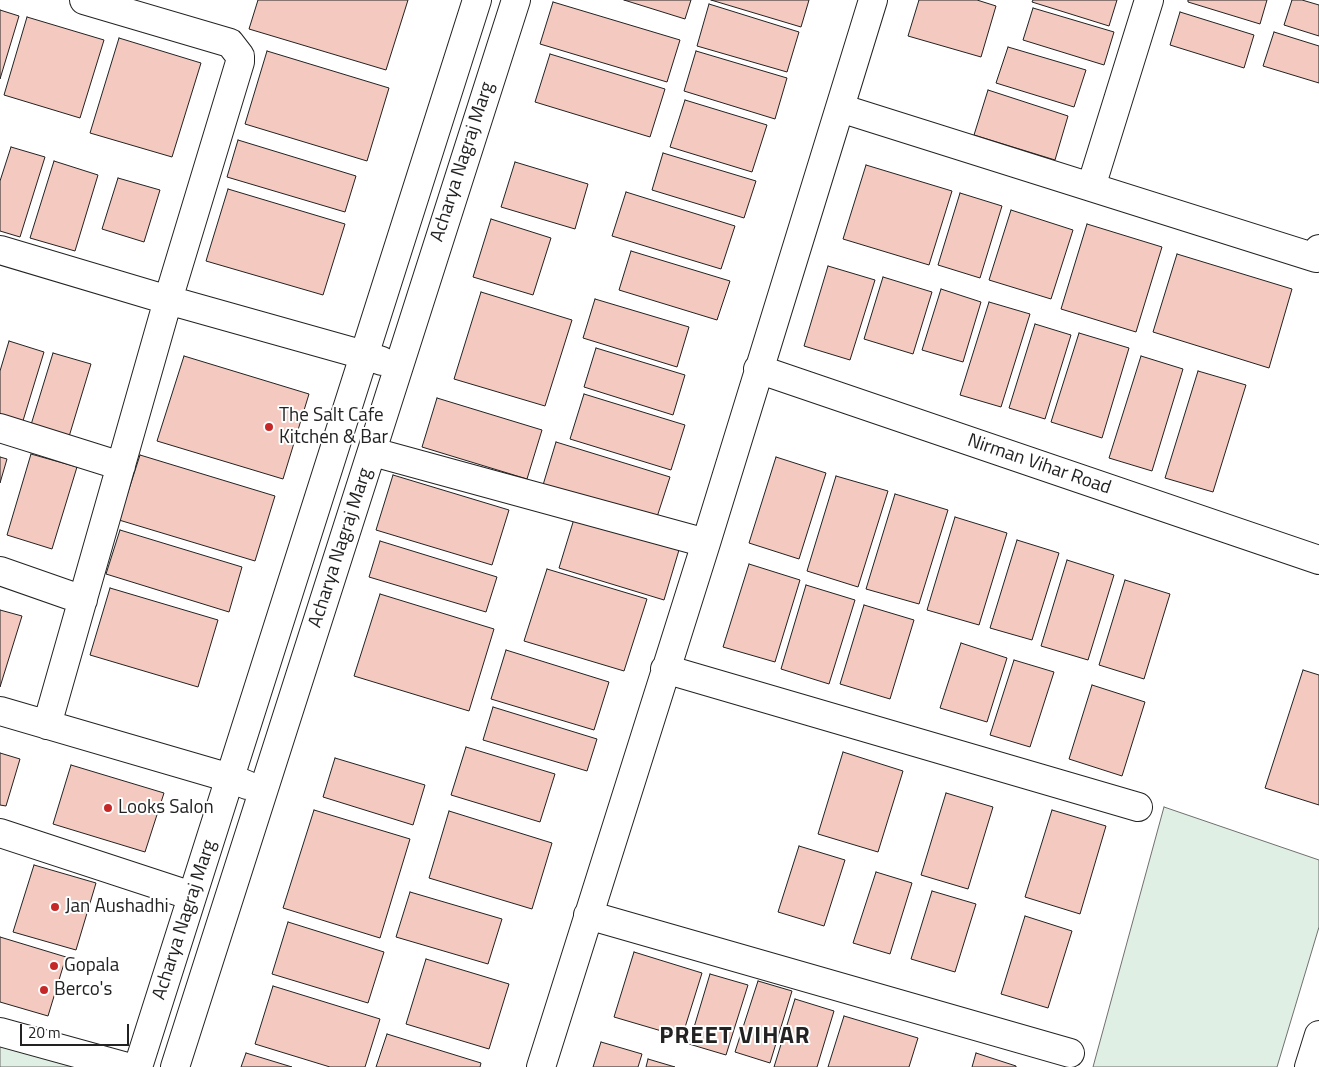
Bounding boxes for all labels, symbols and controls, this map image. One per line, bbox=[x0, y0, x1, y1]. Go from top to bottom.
street label: Acharya Nagraj Marg bbox=[426, 79, 500, 245]
place label: The Salt Cafe Kitchen & Bar bbox=[279, 405, 388, 449]
marker: The Salt Cafe Kitchen & Bar bbox=[263, 421, 275, 433]
street label: Nirman Vihar Road bbox=[964, 430, 1114, 500]
street label: Acharya Nagraj Marg bbox=[304, 465, 378, 631]
place label: Looks Salon bbox=[118, 797, 214, 819]
marker: Looks Salon bbox=[102, 802, 114, 814]
street label: Acharya Nagraj Marg bbox=[148, 837, 222, 1003]
place label: Jan Aushadhi bbox=[65, 896, 169, 918]
marker: Jan Aushadhi bbox=[49, 901, 61, 913]
place label: Gopala bbox=[64, 955, 119, 977]
marker: Gopala bbox=[48, 960, 60, 972]
place label: Berco's bbox=[54, 979, 112, 1001]
marker: Berco's bbox=[38, 984, 50, 996]
scale bar bbox=[22, 1014, 131, 1046]
text: 20 m bbox=[28, 1021, 61, 1044]
district label: PREET VIHAR bbox=[658, 1023, 812, 1051]

